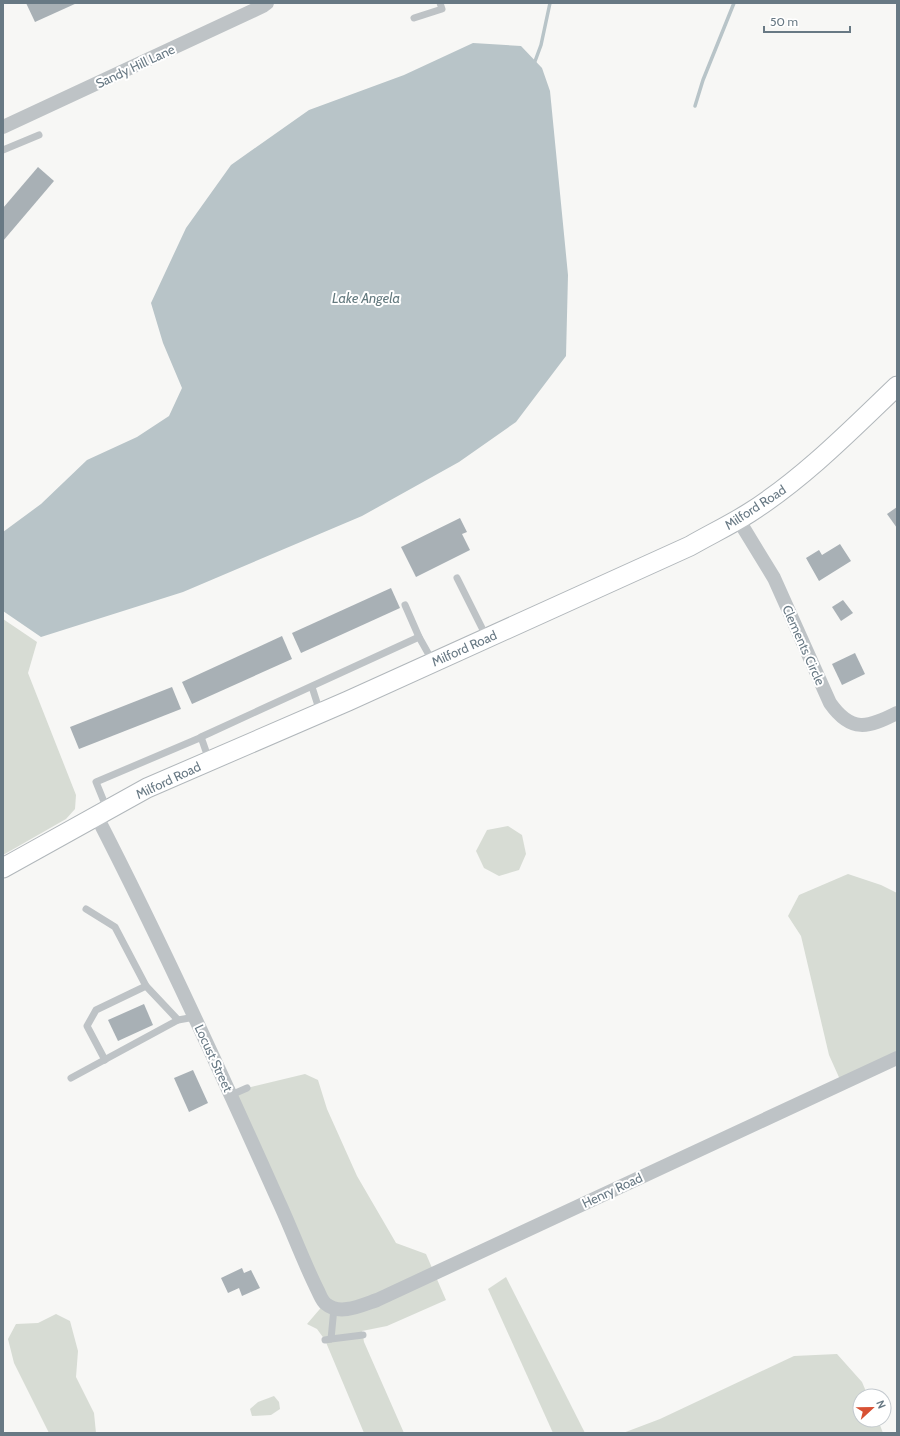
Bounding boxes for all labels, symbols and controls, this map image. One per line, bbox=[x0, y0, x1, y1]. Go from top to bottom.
scale bar bbox=[764, 8, 850, 34]
text: 50 m bbox=[770, 14, 798, 29]
street label: Sandy Hill Lane bbox=[93, 41, 177, 91]
water label: Lake Angela bbox=[332, 289, 400, 307]
street label: Milford Road bbox=[721, 481, 789, 533]
street label: Clements Circle bbox=[779, 602, 829, 688]
street label: Milford Road bbox=[429, 626, 499, 670]
street label: Milford Road bbox=[133, 758, 203, 802]
street label: Locust Street bbox=[191, 1022, 237, 1095]
street label: Henry Road bbox=[579, 1169, 645, 1211]
north arrow bbox=[852, 1388, 892, 1428]
text: N bbox=[873, 1398, 889, 1410]

